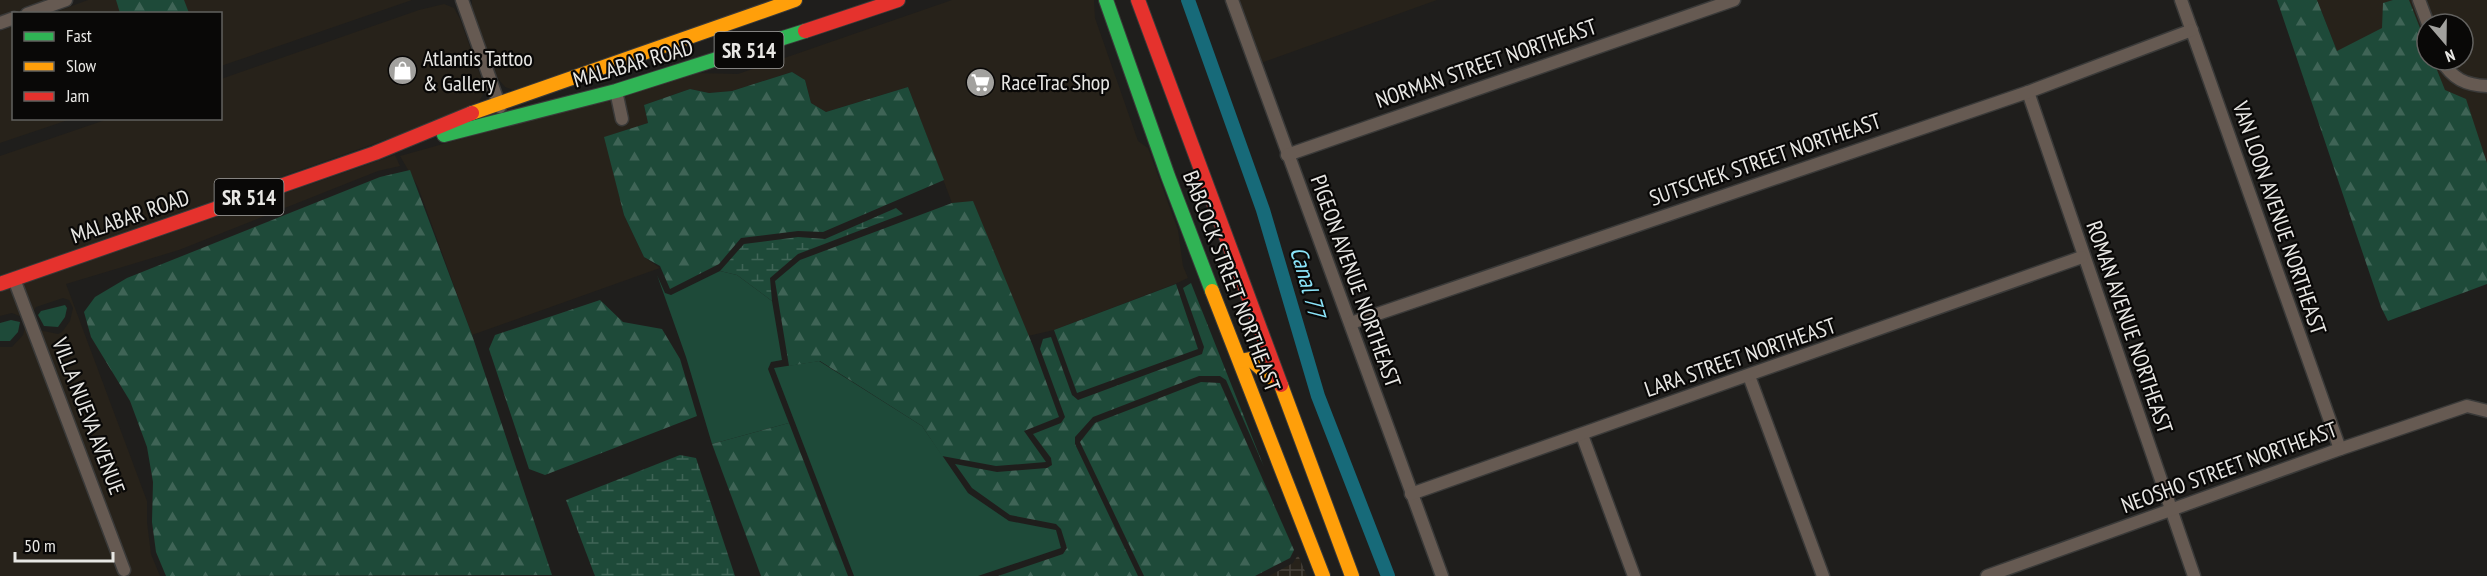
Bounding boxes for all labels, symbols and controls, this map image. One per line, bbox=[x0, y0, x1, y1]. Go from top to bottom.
legend bbox=[12, 12, 222, 120]
street label: NORMAN STREET NORTHEAST bbox=[1372, 12, 1600, 114]
north arrow bbox=[2415, 12, 2475, 72]
text: Fast bbox=[66, 24, 92, 47]
road number: SR 514 bbox=[714, 32, 783, 68]
street label: MALABAR ROAD bbox=[570, 33, 696, 93]
place label: Atlantis Tattoo & Gallery bbox=[423, 44, 533, 97]
text: N bbox=[2443, 45, 2458, 67]
text: Slow bbox=[66, 54, 97, 77]
shop icon: Atlantis Tattoo & Gallery bbox=[386, 55, 418, 87]
supermarket icon: RaceTrac Shop bbox=[964, 66, 996, 98]
place label: RaceTrac Shop bbox=[1001, 68, 1110, 96]
text: Jam bbox=[65, 84, 89, 107]
street label: VAN LOON AVENUE NORTHEAST bbox=[2227, 97, 2333, 338]
street label: SUTSCHEK STREET NORTHEAST bbox=[1646, 106, 1885, 212]
street label: BABCOCK STREET NORTHEAST bbox=[1177, 167, 1287, 396]
street label: PIGEON AVENUE NORTHEAST bbox=[1305, 171, 1408, 391]
road number: SR 514 bbox=[214, 179, 284, 215]
street label: MALABAR ROAD bbox=[67, 183, 193, 249]
street label: ROMAN AVENUE NORTHEAST bbox=[2080, 217, 2180, 437]
water label: Canal 77 bbox=[1283, 243, 1334, 324]
street label: LARA STREET NORTHEAST bbox=[1641, 311, 1840, 403]
street label: VILLA NUEVA AVENUE bbox=[46, 333, 132, 498]
street label: NEOSHO STREET NORTHEAST bbox=[2117, 415, 2341, 519]
scale bar bbox=[15, 525, 112, 563]
text: 50 m bbox=[24, 534, 56, 557]

